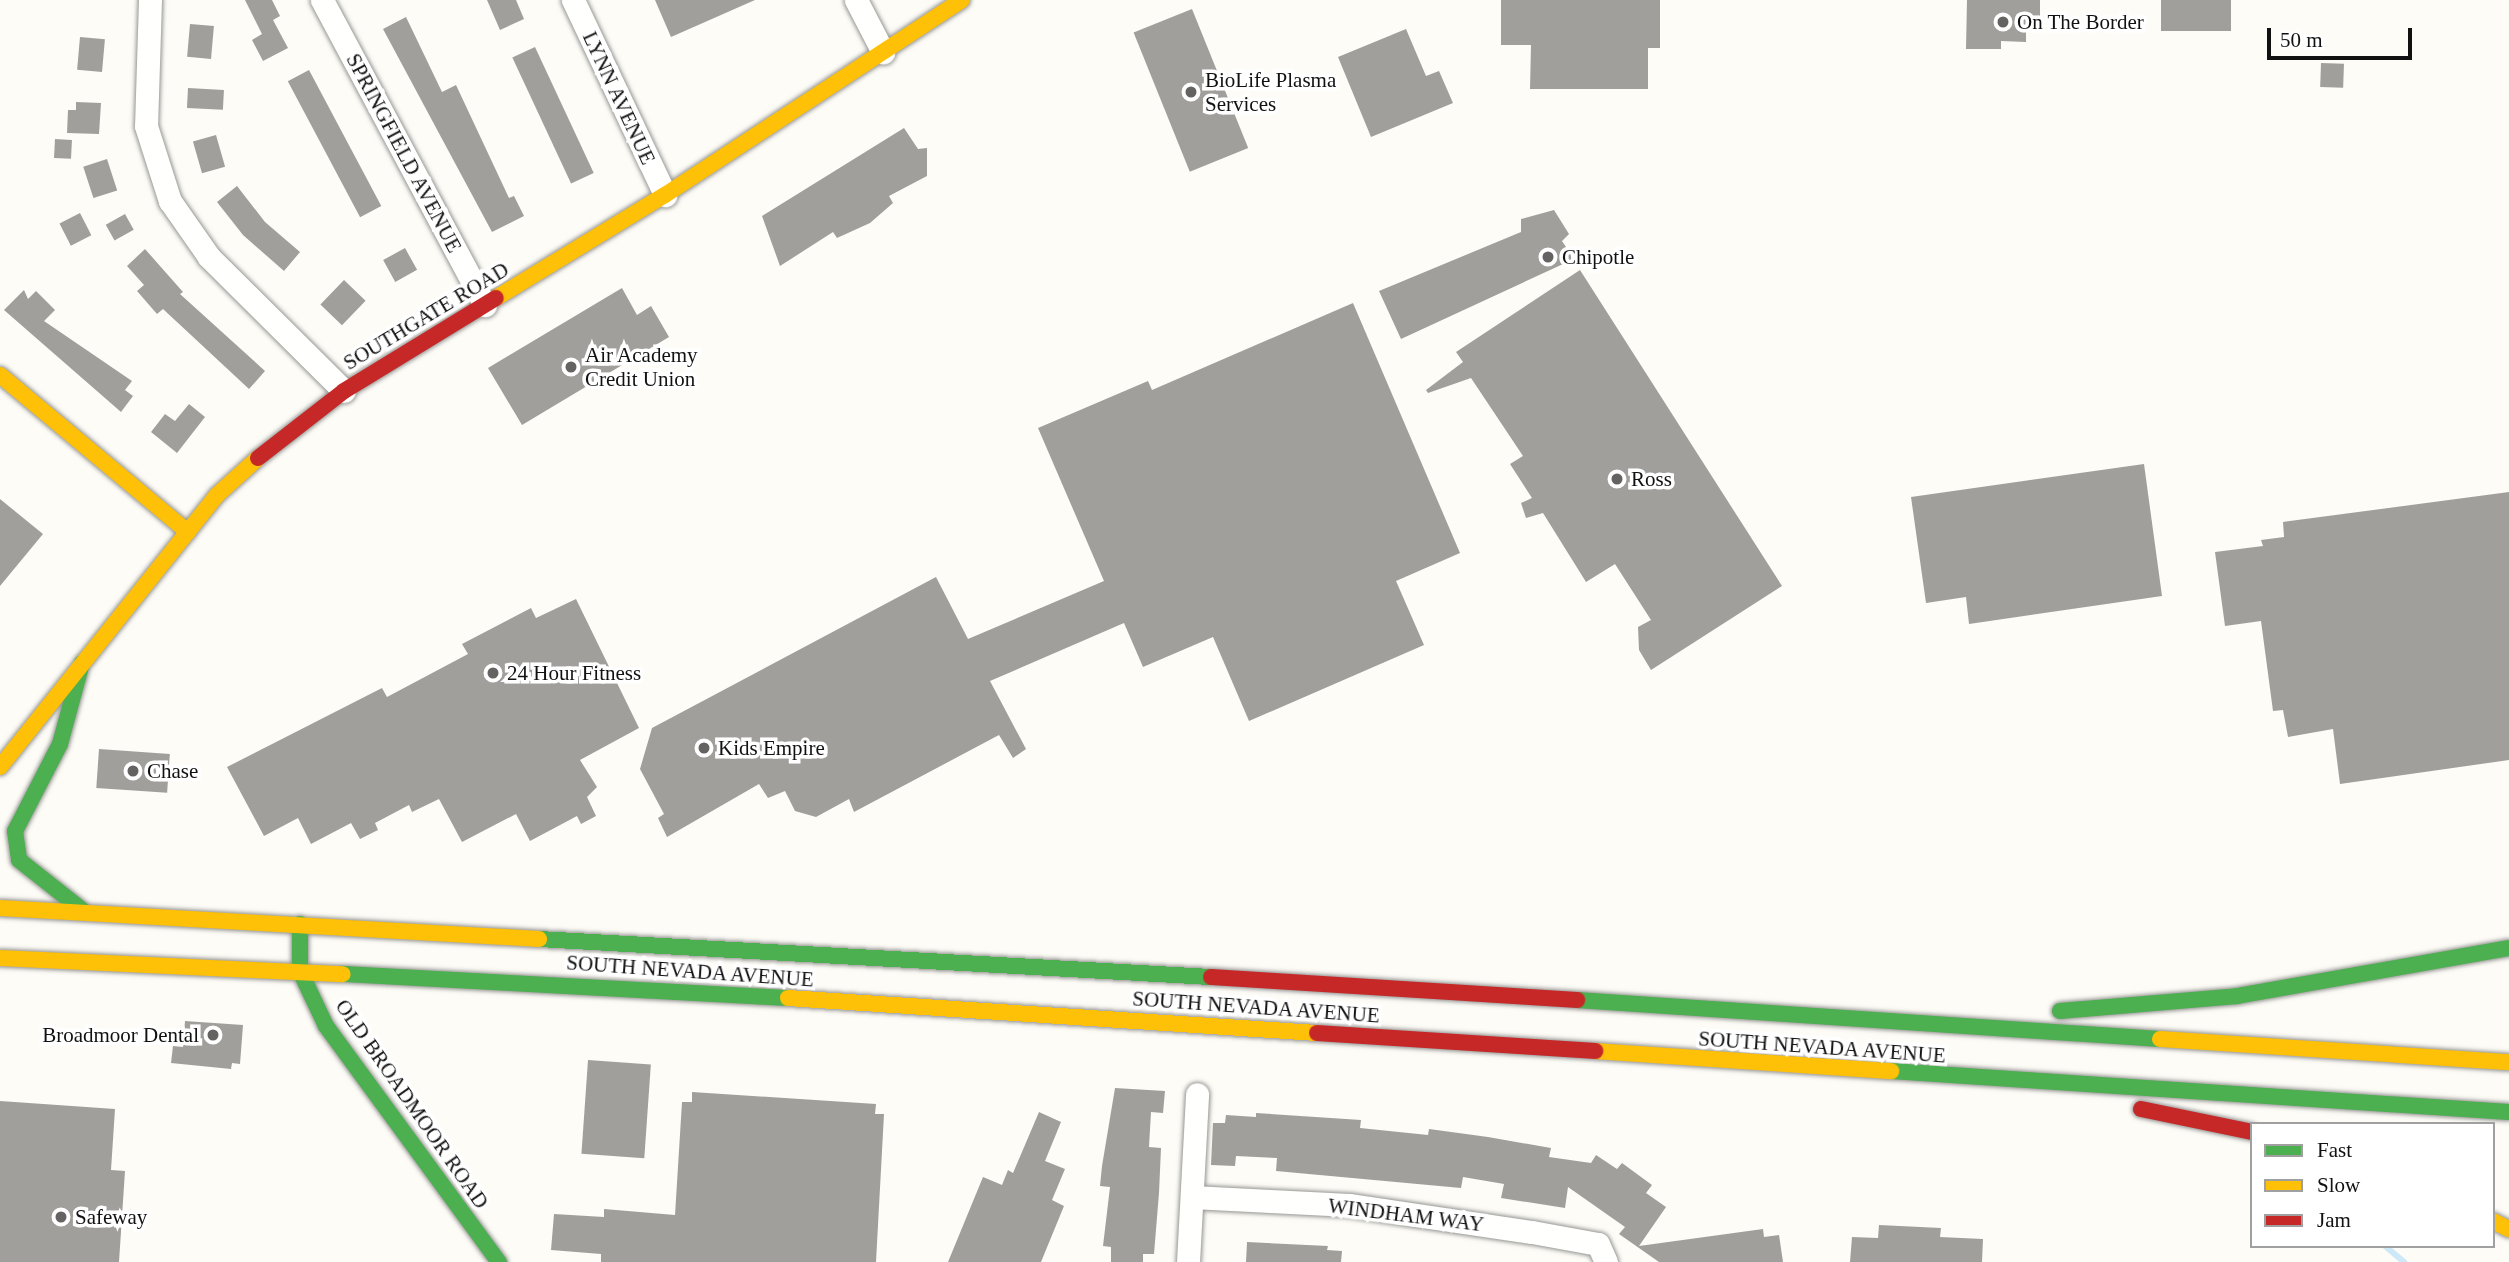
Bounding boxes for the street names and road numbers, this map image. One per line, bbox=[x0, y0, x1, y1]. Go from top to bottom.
street label: LYNN AVENUE bbox=[577, 27, 661, 169]
street label: SPRINGFIELD AVENUE bbox=[341, 49, 467, 257]
street label: SOUTHGATE ROAD bbox=[339, 257, 513, 375]
street label: SOUTH NEVADA AVENUE bbox=[564, 950, 816, 992]
street label: SOUTH NEVADA AVENUE bbox=[1130, 986, 1382, 1028]
street label: OLD BROADMOOR ROAD bbox=[330, 995, 494, 1213]
street label: SOUTH NEVADA AVENUE bbox=[1696, 1026, 1948, 1068]
street label: WINDHAM WAY bbox=[1326, 1193, 1486, 1237]

